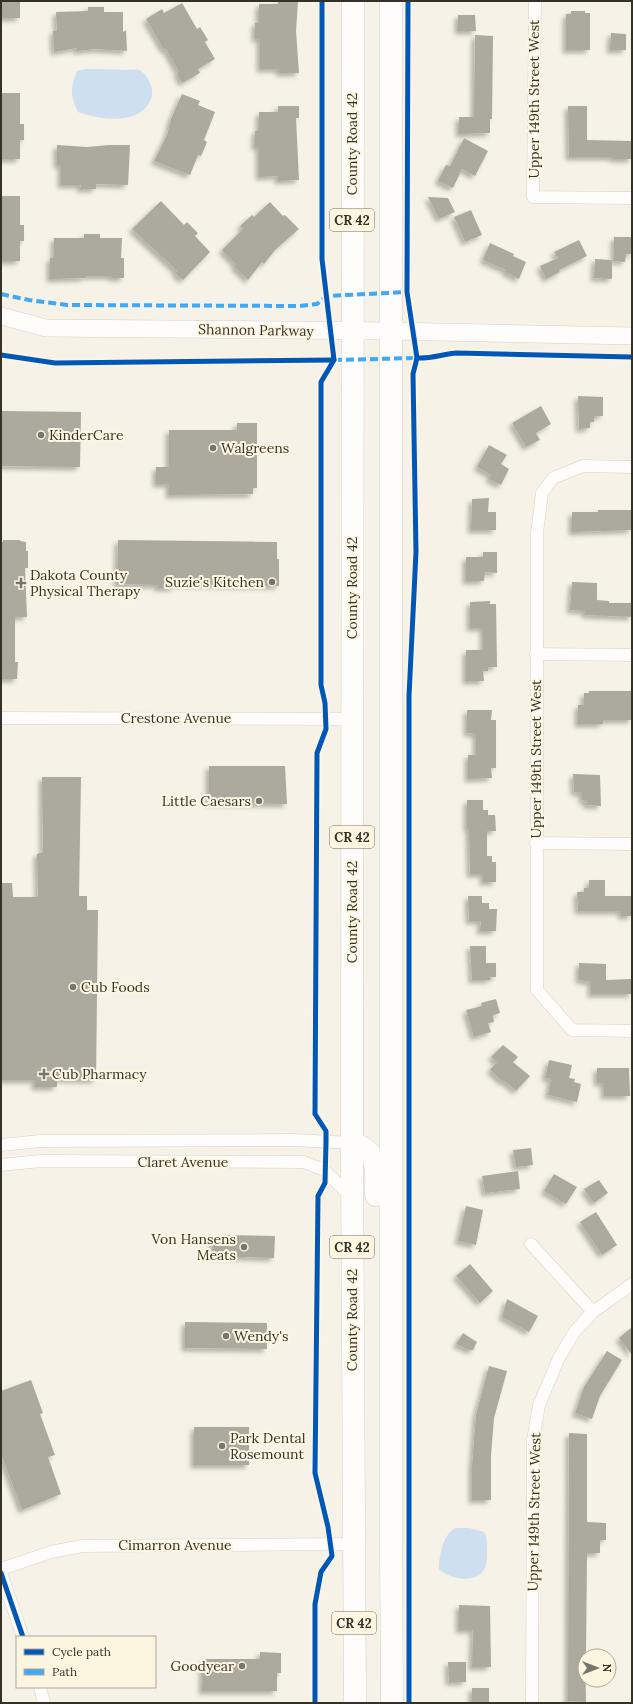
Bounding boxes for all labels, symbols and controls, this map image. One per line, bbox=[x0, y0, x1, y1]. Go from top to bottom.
street label: Upper 149th Street West bbox=[525, 19, 543, 179]
street label: County Road 42 bbox=[343, 93, 361, 195]
road number: CR 42 bbox=[330, 209, 374, 231]
street label: Shannon Parkway bbox=[198, 320, 315, 340]
place label: KinderCare bbox=[49, 426, 124, 444]
marker: KinderCare bbox=[36, 430, 46, 440]
place label: Walgreens bbox=[221, 439, 289, 457]
marker: Walgreens bbox=[208, 443, 218, 453]
street label: County Road 42 bbox=[343, 537, 361, 639]
place label: Dakota County Physical Therapy bbox=[30, 566, 141, 600]
place label: Suzie's Kitchen bbox=[165, 573, 264, 591]
marker: Dakota County Physical Therapy bbox=[15, 577, 27, 589]
marker: Suzie's Kitchen bbox=[267, 577, 277, 587]
street label: Upper 149th Street West bbox=[527, 679, 545, 839]
street label: Crestone Avenue bbox=[121, 709, 232, 727]
place label: Little Caesars bbox=[162, 792, 251, 810]
marker: Little Caesars bbox=[254, 796, 264, 806]
road number: CR 42 bbox=[330, 826, 374, 848]
street label: County Road 42 bbox=[343, 861, 361, 963]
place label: Cub Foods bbox=[81, 978, 150, 996]
marker: Cub Foods bbox=[68, 982, 78, 992]
place label: Cub Pharmacy bbox=[52, 1065, 147, 1083]
marker: Cub Pharmacy bbox=[39, 1069, 49, 1079]
street label: Claret Avenue bbox=[138, 1153, 229, 1171]
place label: Von Hansens Meats bbox=[150, 1230, 236, 1264]
road number: CR 42 bbox=[330, 1236, 374, 1258]
marker: Von Hansens Meats bbox=[239, 1242, 249, 1252]
street label: County Road 42 bbox=[343, 1269, 361, 1371]
place label: Wendy's bbox=[234, 1327, 289, 1345]
marker: Wendy's bbox=[221, 1331, 231, 1341]
place label: Park Dental Rosemount bbox=[230, 1429, 306, 1463]
street label: Upper 149th Street West bbox=[524, 1432, 544, 1592]
marker: Park Dental Rosemount bbox=[217, 1441, 227, 1451]
street label: Cimarron Avenue bbox=[118, 1536, 232, 1554]
road number: CR 42 bbox=[332, 1612, 376, 1634]
legend bbox=[16, 1636, 156, 1688]
text: Cycle path bbox=[52, 1644, 111, 1659]
north arrow bbox=[577, 1648, 617, 1688]
place label: Goodyear bbox=[171, 1657, 234, 1675]
marker: Goodyear bbox=[237, 1661, 247, 1671]
text: Path bbox=[52, 1664, 77, 1679]
text: N bbox=[600, 1664, 614, 1673]

